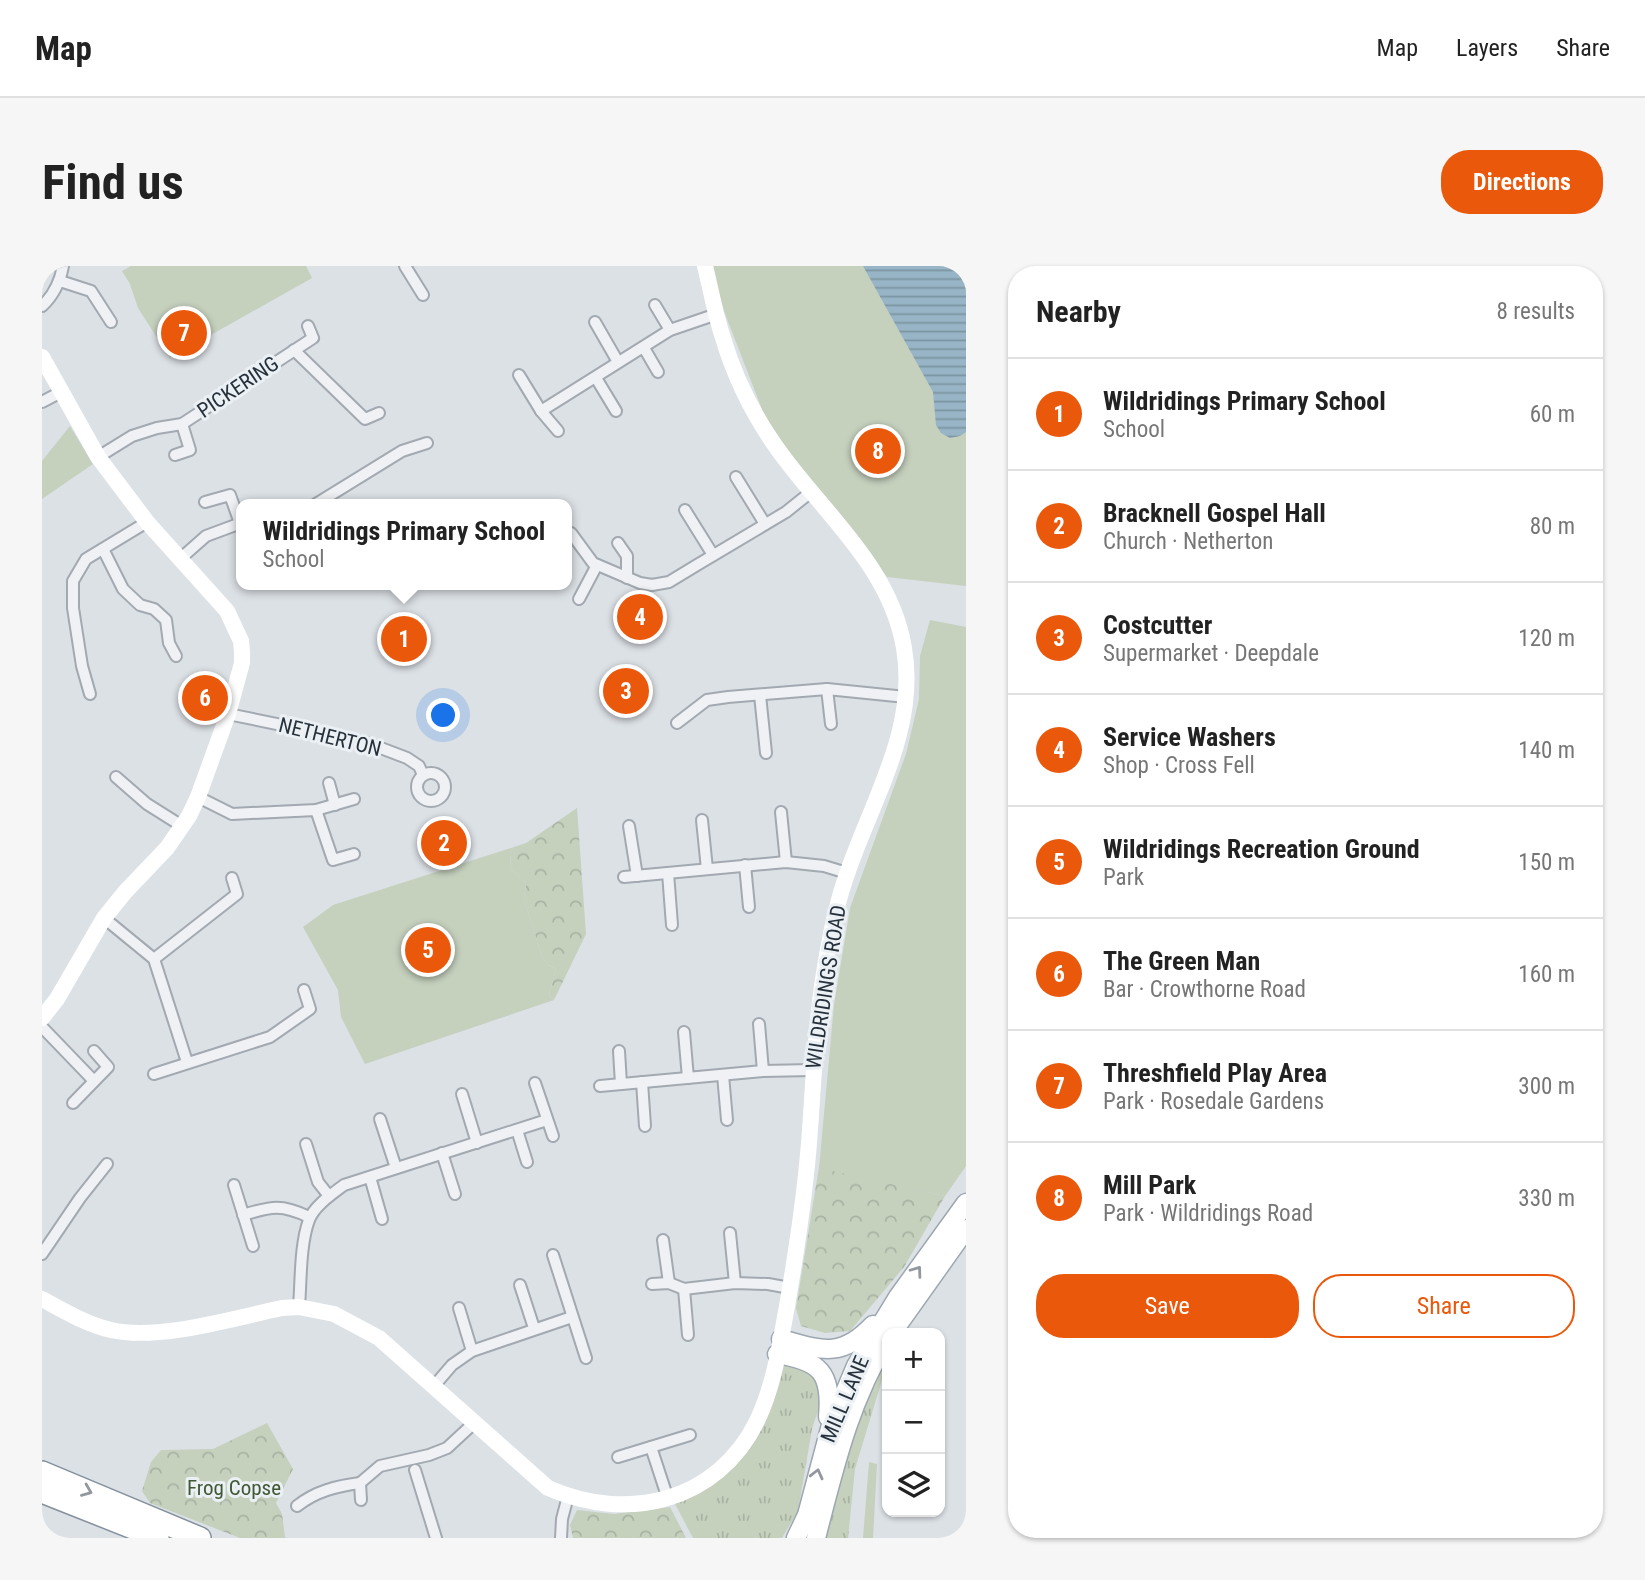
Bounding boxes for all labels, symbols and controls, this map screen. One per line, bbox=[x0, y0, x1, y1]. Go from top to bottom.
text: Map bbox=[35, 29, 92, 68]
text: Map bbox=[1377, 34, 1418, 62]
text: Layers bbox=[1456, 34, 1518, 62]
text: Share bbox=[1556, 34, 1610, 62]
button: Directions bbox=[1441, 150, 1603, 214]
text: Find us bbox=[42, 154, 184, 211]
text: Nearby bbox=[1036, 294, 1121, 329]
text: 8 results bbox=[1497, 298, 1575, 325]
pin: 7 bbox=[161, 307, 207, 359]
street label: PICKERING bbox=[193, 351, 283, 423]
text: Wildridings Primary School bbox=[1103, 386, 1386, 416]
text: 1 bbox=[1053, 401, 1065, 428]
text: 60 m bbox=[1530, 401, 1575, 428]
text: School bbox=[1103, 416, 1165, 443]
pin: 8 bbox=[855, 425, 901, 477]
text: Bracknell Gospel Hall bbox=[1103, 498, 1326, 528]
popup bbox=[236, 499, 572, 590]
text: 2 bbox=[1053, 513, 1065, 540]
text: 80 m bbox=[1530, 513, 1575, 540]
text: Wildridings Primary School bbox=[263, 516, 545, 546]
text: Church · Netherton bbox=[1103, 528, 1274, 555]
text: School bbox=[263, 546, 325, 573]
pin: 4 bbox=[617, 591, 663, 643]
text: Costcutter bbox=[1103, 610, 1212, 640]
pin: 1 bbox=[381, 613, 427, 665]
text: 3 bbox=[1053, 625, 1065, 652]
text: 120 m bbox=[1518, 625, 1575, 652]
text: Supermarket · Deepdale bbox=[1103, 640, 1319, 667]
pin: 3 bbox=[603, 665, 649, 717]
pin: 6 bbox=[182, 672, 228, 724]
your location bbox=[426, 698, 460, 732]
street label: NETHERTON bbox=[276, 713, 384, 761]
text: Service Washers bbox=[1103, 722, 1276, 752]
text: 4 bbox=[1053, 737, 1065, 764]
text: 140 m bbox=[1518, 737, 1575, 764]
text: Shop · Cross Fell bbox=[1103, 752, 1255, 779]
pin: 2 bbox=[421, 817, 467, 869]
text: Wildridings Recreation Ground bbox=[1103, 834, 1420, 864]
text: 5 bbox=[1053, 849, 1065, 876]
text: 150 m bbox=[1518, 849, 1575, 876]
text: Park bbox=[1103, 864, 1144, 891]
street label: WILDRIDINGS ROAD bbox=[801, 903, 851, 1071]
pin: 5 bbox=[405, 924, 451, 976]
text: The Green Man bbox=[1103, 946, 1260, 976]
text: 6 bbox=[1053, 961, 1065, 988]
text: 160 m bbox=[1518, 961, 1575, 988]
text: Bar · Crowthorne Road bbox=[1103, 976, 1306, 1003]
text: Threshfield Play Area bbox=[1103, 1058, 1327, 1088]
text: 7 bbox=[1053, 1073, 1065, 1100]
text: 300 m bbox=[1518, 1073, 1575, 1100]
text: Park · Rosedale Gardens bbox=[1103, 1088, 1324, 1115]
text: Mill Park bbox=[1103, 1170, 1196, 1200]
text: 8 bbox=[1053, 1185, 1065, 1212]
text: 330 m bbox=[1518, 1185, 1575, 1212]
text: Park · Wildridings Road bbox=[1103, 1200, 1313, 1227]
one-way arrow bbox=[909, 1266, 921, 1279]
button: Save bbox=[1036, 1274, 1299, 1338]
button: Share bbox=[1313, 1274, 1575, 1338]
map controls bbox=[882, 1328, 945, 1517]
button: + bbox=[882, 1328, 945, 1391]
street label: MILL LANE bbox=[816, 1352, 874, 1446]
button: − bbox=[882, 1391, 945, 1454]
button: layers bbox=[882, 1454, 945, 1517]
one-way arrow bbox=[809, 1468, 823, 1480]
park label: Frog Copse bbox=[187, 1476, 281, 1500]
one-way arrow bbox=[80, 1483, 93, 1497]

